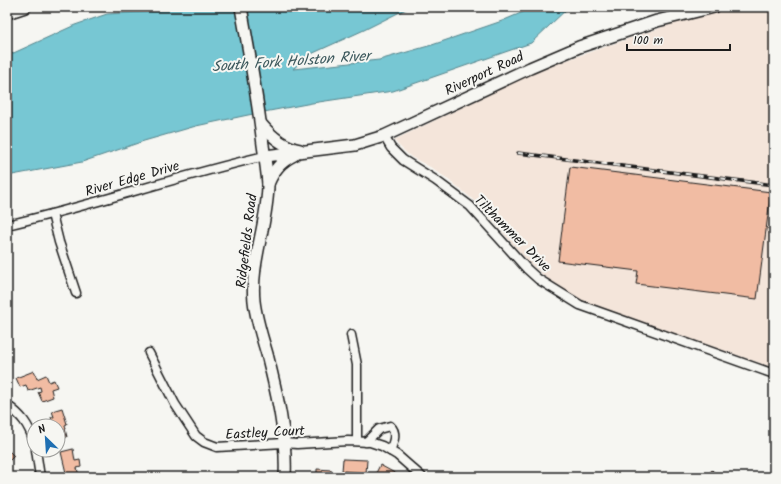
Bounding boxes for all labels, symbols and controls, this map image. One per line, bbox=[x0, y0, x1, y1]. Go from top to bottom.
scale bar bbox=[627, 26, 730, 52]
text: 100 m bbox=[633, 31, 664, 50]
water label: South Fork Holston River bbox=[211, 44, 374, 79]
street label: Riverport Road bbox=[441, 46, 529, 102]
street label: River Edge Drive bbox=[83, 155, 183, 203]
street label: Tilthammer Drive bbox=[469, 190, 557, 278]
street label: Ridgefields Road bbox=[230, 192, 264, 290]
north arrow bbox=[26, 418, 66, 458]
text: N bbox=[35, 420, 49, 439]
street label: Eastley Court bbox=[225, 420, 306, 446]

